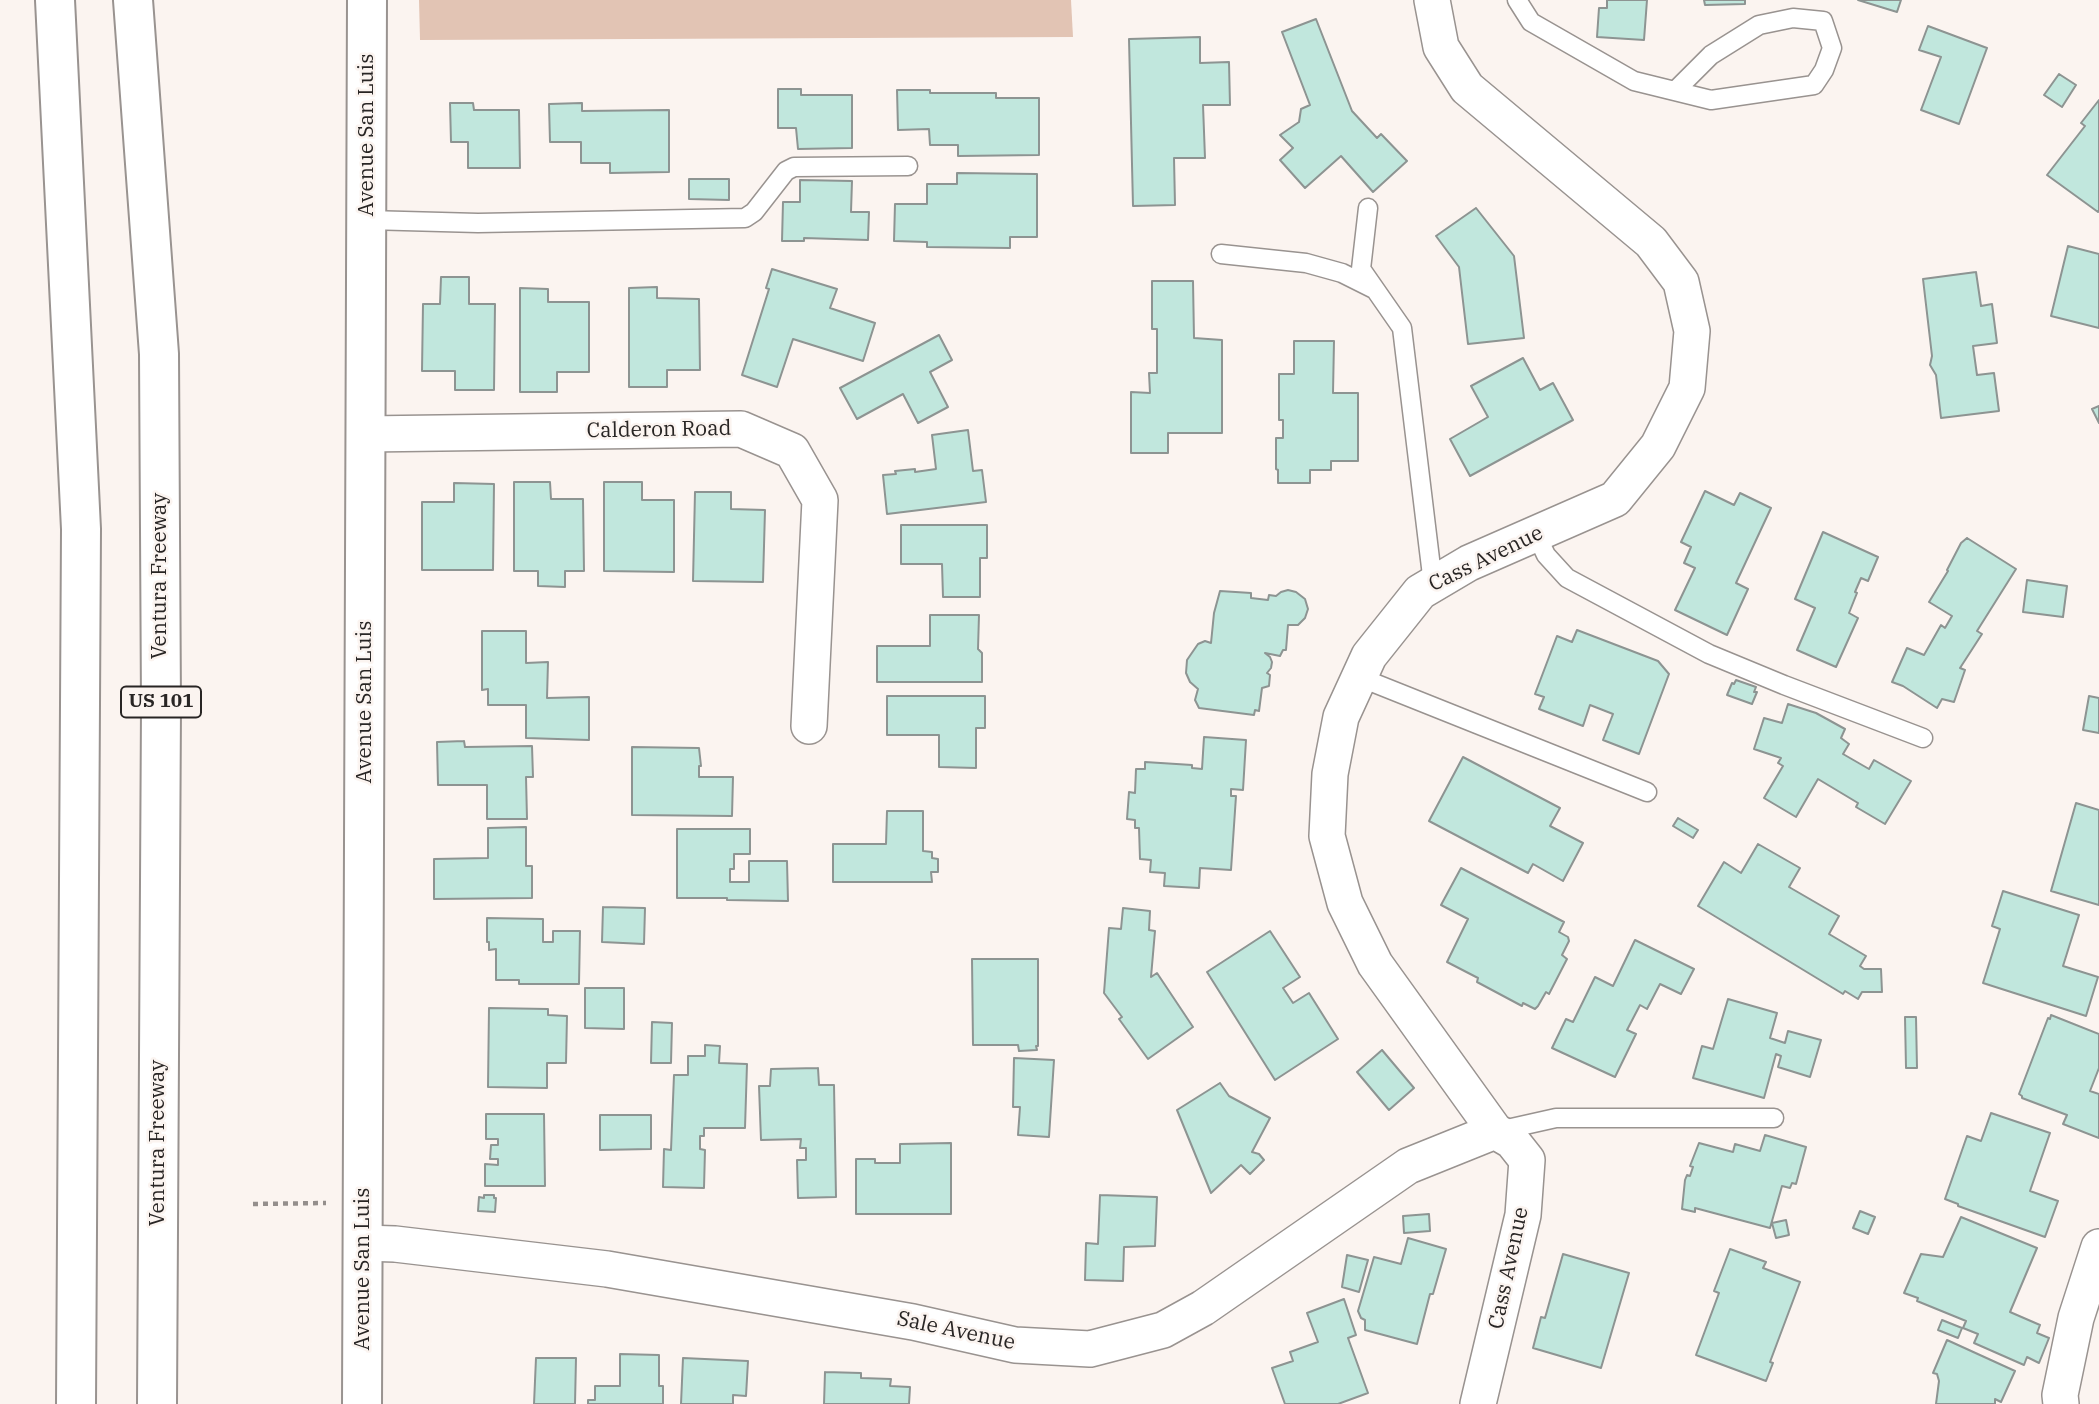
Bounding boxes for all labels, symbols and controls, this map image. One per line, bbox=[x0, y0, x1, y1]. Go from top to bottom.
street label: Avenue San Luis bbox=[354, 54, 380, 216]
street label: Calderon Road bbox=[586, 416, 732, 444]
street label: Ventura Freeway bbox=[147, 493, 173, 659]
street label: Cass Avenue bbox=[1425, 521, 1547, 597]
street label: Avenue San Luis bbox=[352, 621, 378, 783]
road number: US 101 bbox=[121, 687, 201, 718]
street label: Ventura Freeway bbox=[145, 1060, 171, 1226]
street label: Avenue San Luis bbox=[350, 1188, 376, 1350]
street label: Cass Avenue bbox=[1484, 1205, 1534, 1331]
street label: Sale Avenue bbox=[895, 1306, 1017, 1356]

